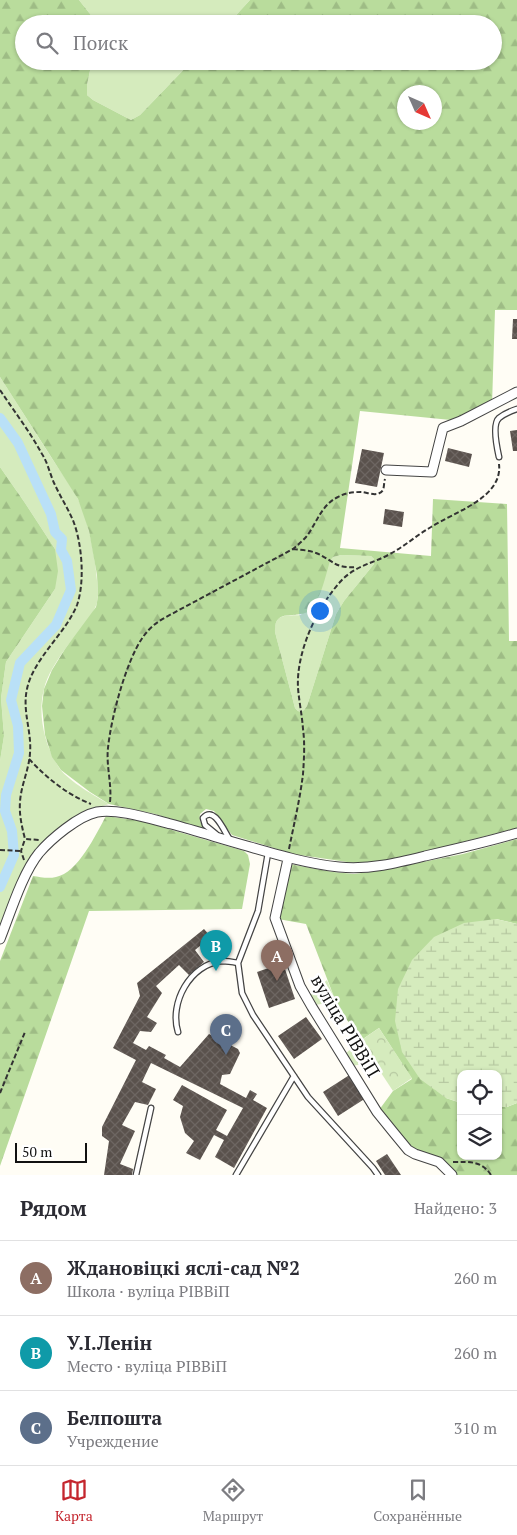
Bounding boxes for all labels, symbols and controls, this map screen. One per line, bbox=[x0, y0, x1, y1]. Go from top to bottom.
search box bbox=[15, 15, 502, 70]
icon: search bbox=[33, 29, 61, 57]
text: Поиск bbox=[73, 30, 128, 55]
north arrow bbox=[397, 85, 442, 130]
your location bbox=[307, 598, 333, 624]
pin: B bbox=[200, 930, 232, 971]
pin: A bbox=[261, 940, 293, 981]
street label: вуліца РІВВіП bbox=[306, 970, 386, 1081]
pin: C bbox=[210, 1014, 242, 1055]
map controls bbox=[457, 1070, 502, 1160]
button: locate bbox=[457, 1070, 502, 1115]
button: layers bbox=[457, 1115, 502, 1160]
scale bar bbox=[15, 1140, 88, 1163]
text: 50 m bbox=[22, 1142, 52, 1161]
text: Рядом bbox=[20, 1194, 87, 1222]
text: Найдено: 3 bbox=[414, 1197, 497, 1219]
text: Ждановіцкі яслі-сад №2 bbox=[67, 1255, 300, 1280]
text: A bbox=[30, 1267, 42, 1289]
text: 260 m bbox=[454, 1267, 497, 1289]
text: Школа · вуліца РІВВіП bbox=[67, 1280, 230, 1302]
text: У.І.Ленін bbox=[67, 1330, 152, 1355]
text: B bbox=[31, 1342, 41, 1364]
text: 260 m bbox=[454, 1342, 497, 1364]
text: Место · вуліца РІВВіП bbox=[67, 1355, 227, 1377]
text: Белпошта bbox=[67, 1405, 162, 1430]
text: C bbox=[31, 1417, 41, 1439]
text: 310 m bbox=[454, 1417, 497, 1439]
text: Учреждение bbox=[67, 1430, 159, 1452]
tab: Карта bbox=[55, 1476, 93, 1525]
tab: Маршрут bbox=[203, 1476, 263, 1525]
tab: Сохранённые bbox=[373, 1476, 462, 1525]

